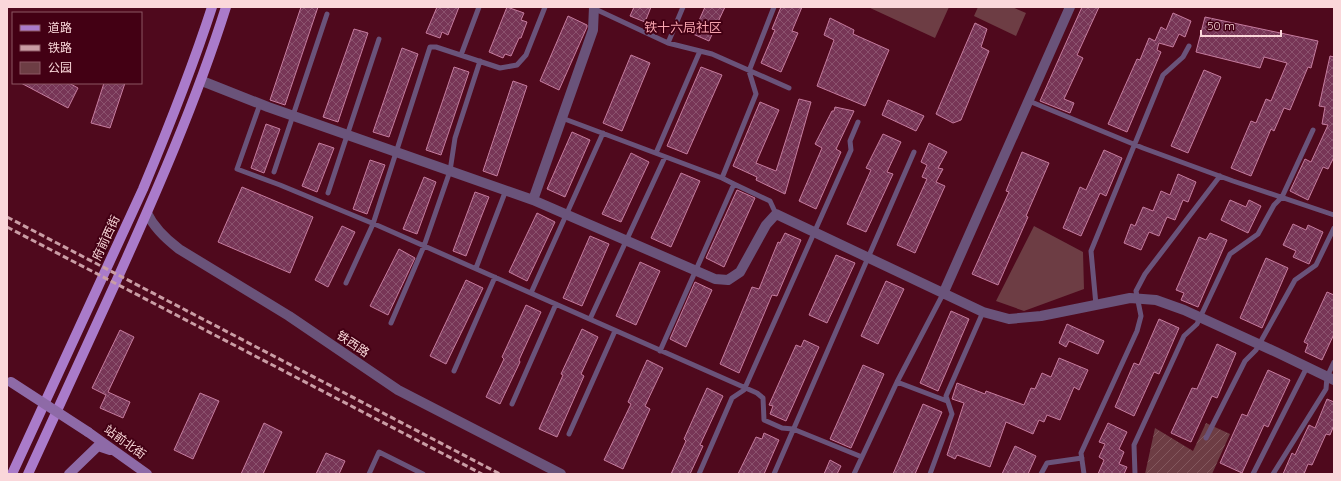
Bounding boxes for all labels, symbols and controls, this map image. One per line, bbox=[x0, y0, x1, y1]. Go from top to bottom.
legend bbox=[12, 12, 142, 84]
scale bar bbox=[1201, 12, 1281, 38]
text: 50 m bbox=[1207, 18, 1235, 33]
district label: 铁十六局社区 bbox=[644, 19, 722, 35]
text: 道路 bbox=[48, 20, 72, 35]
text: 铁路 bbox=[48, 40, 72, 55]
text: 公园 bbox=[48, 60, 72, 75]
street label: 府前西街 bbox=[89, 213, 122, 263]
street label: 铁西路 bbox=[334, 327, 372, 360]
street label: 站前北街 bbox=[101, 421, 149, 462]

